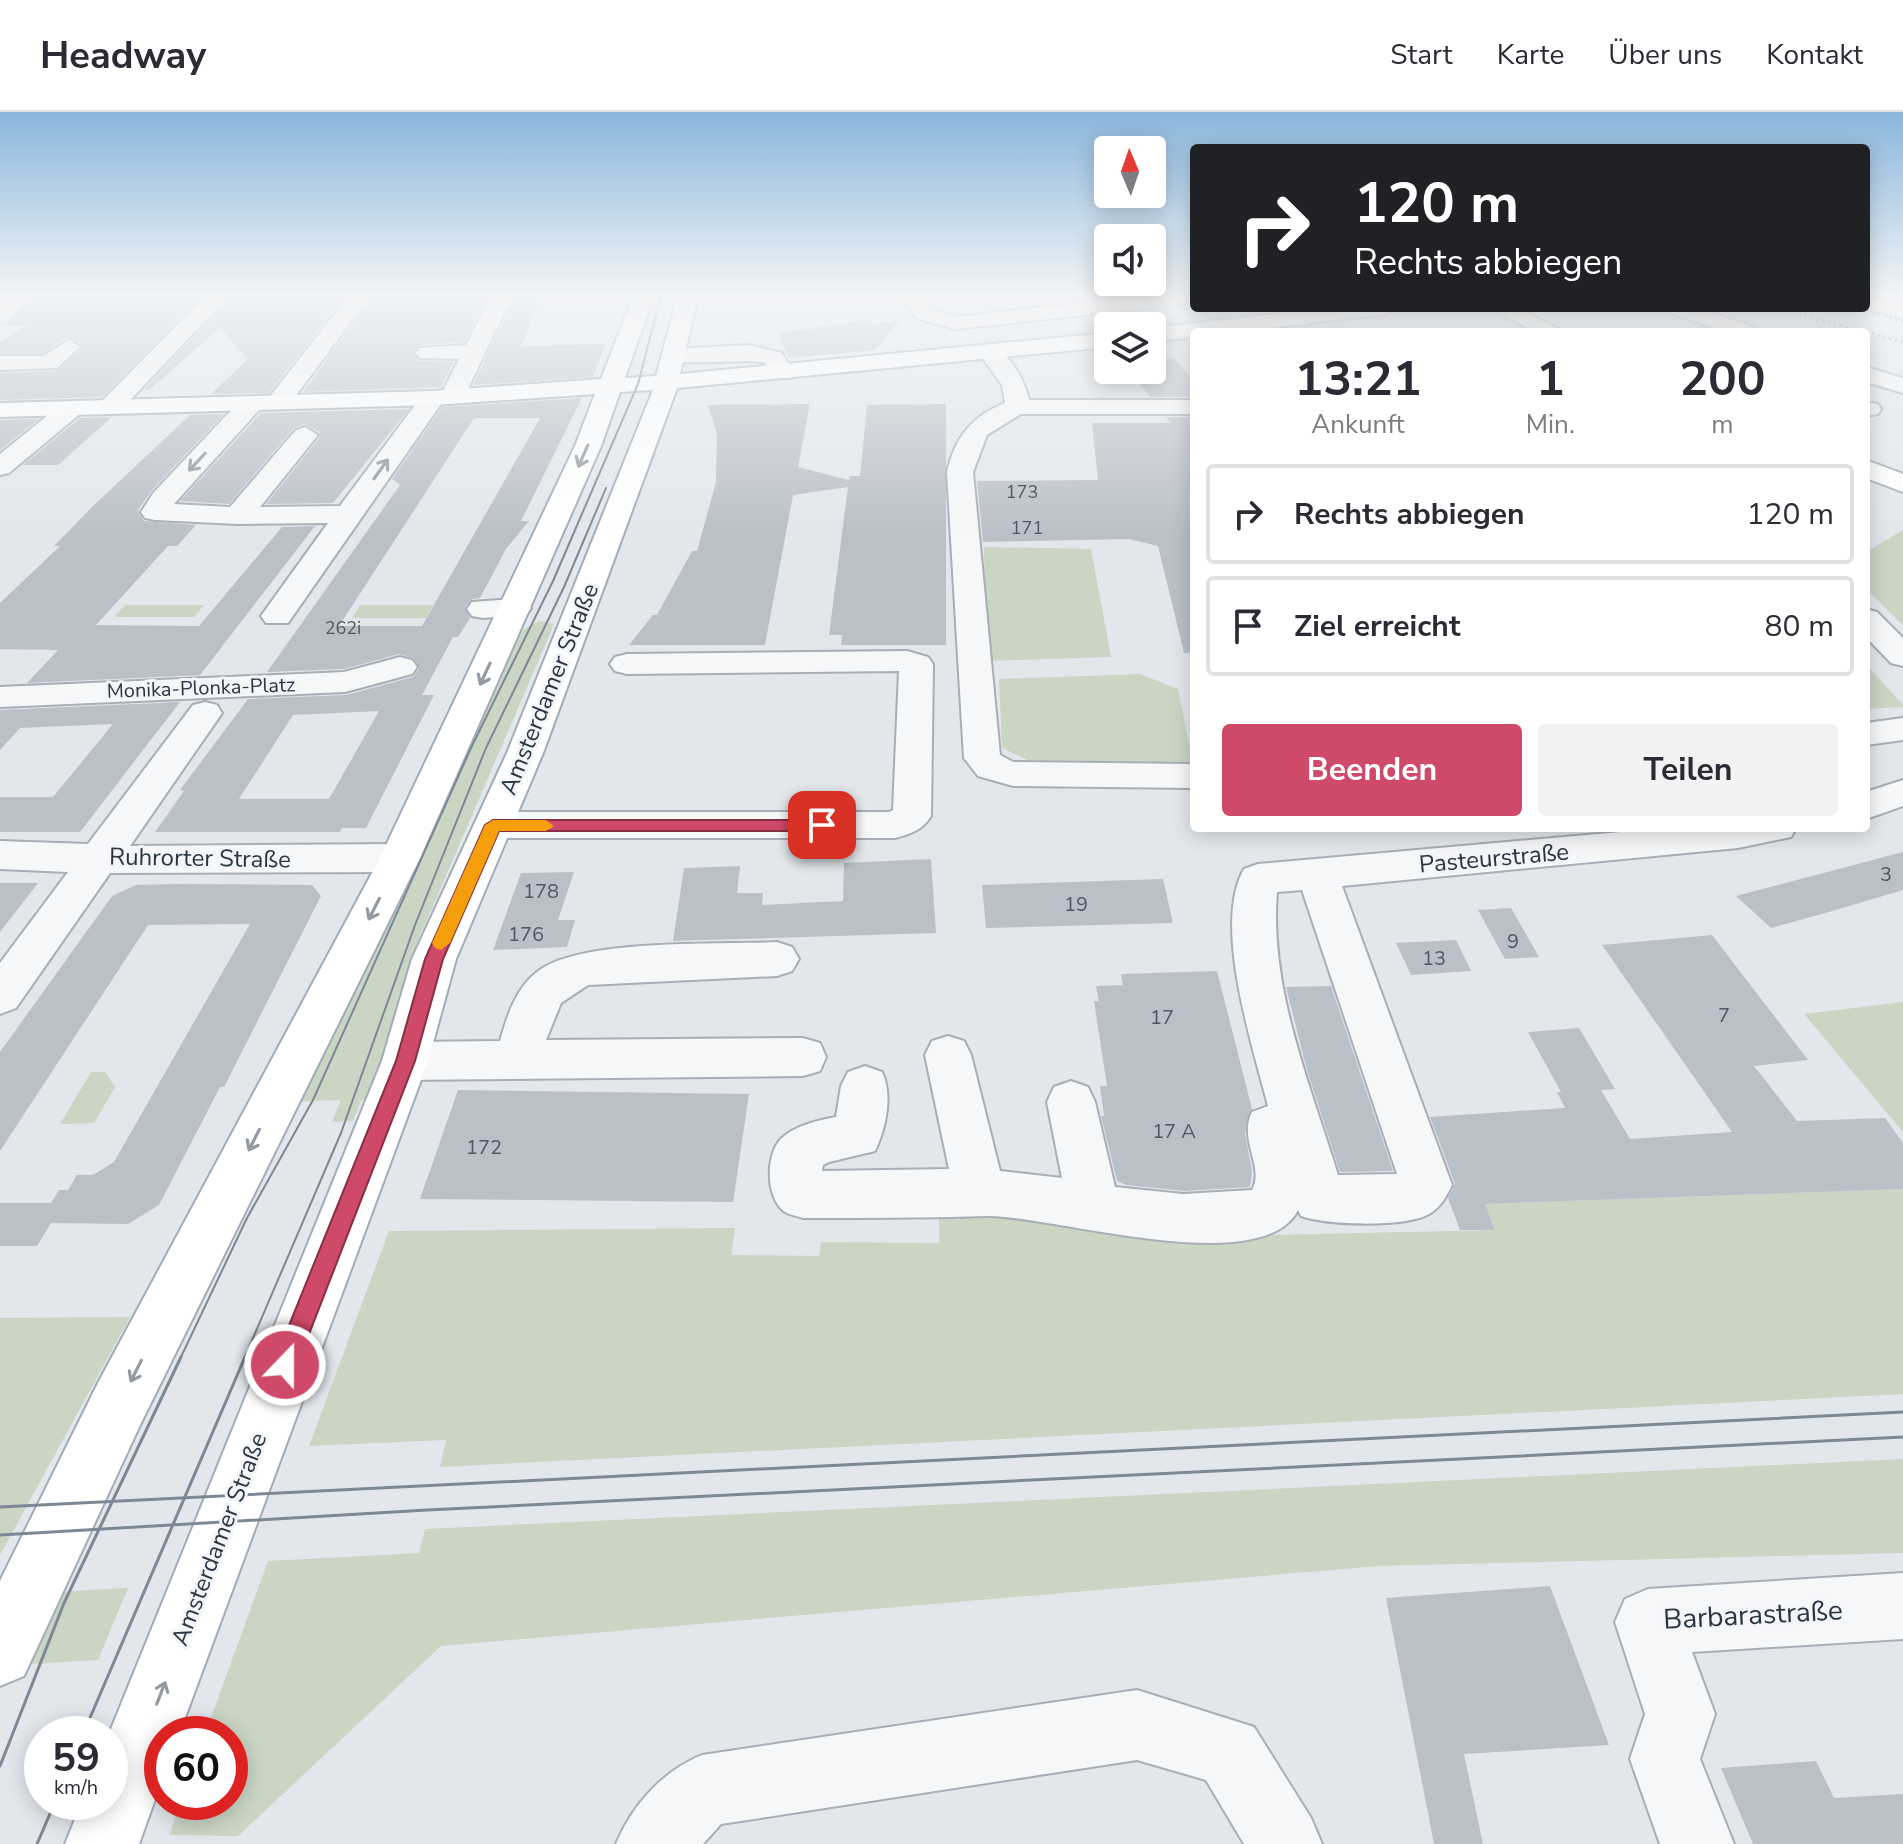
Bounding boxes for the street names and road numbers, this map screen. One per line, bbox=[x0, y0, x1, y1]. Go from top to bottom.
street label: Amsterdamer Straße bbox=[492, 578, 606, 800]
street label: Monika-Plonka-Platz bbox=[106, 671, 296, 705]
street label: Pasteurstraße bbox=[1418, 836, 1570, 880]
street label: Ruhrorter Straße bbox=[109, 840, 291, 876]
street label: Amsterdamer Straße bbox=[164, 1428, 274, 1650]
street label: Barbarastraße bbox=[1662, 1591, 1844, 1639]

